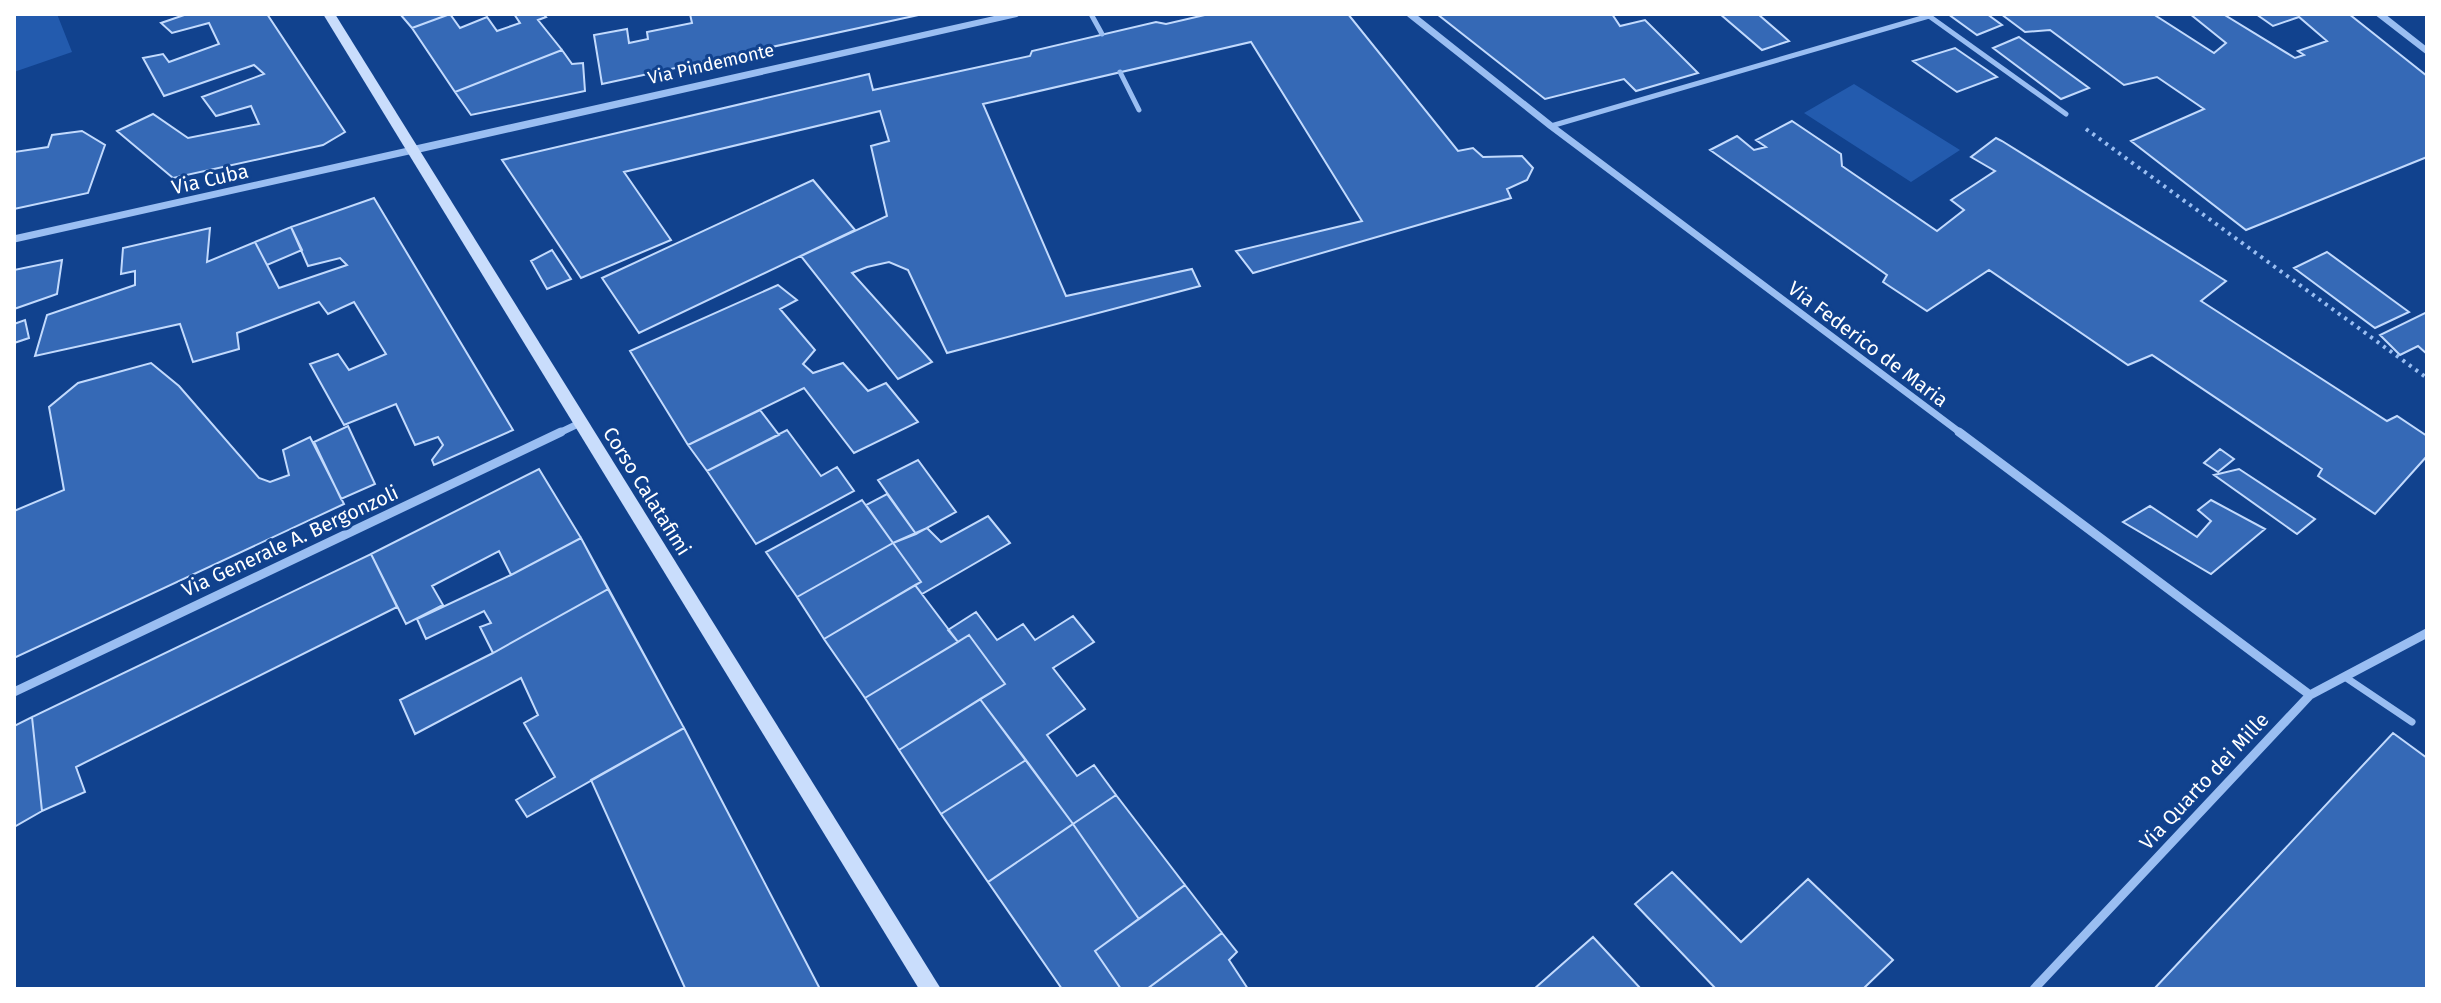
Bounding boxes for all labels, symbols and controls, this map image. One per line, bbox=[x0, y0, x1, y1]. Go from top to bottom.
street label: Via Pindemonte bbox=[646, 39, 776, 89]
street label: Via Cuba bbox=[169, 159, 251, 199]
street label: Via Federico de Maria bbox=[1783, 276, 1953, 412]
street label: Corso Calatafimi bbox=[598, 422, 696, 560]
street label: Via Generale A. Bergonzoli bbox=[178, 480, 402, 602]
street label: Via Quarto dei Mille bbox=[2134, 708, 2274, 854]

